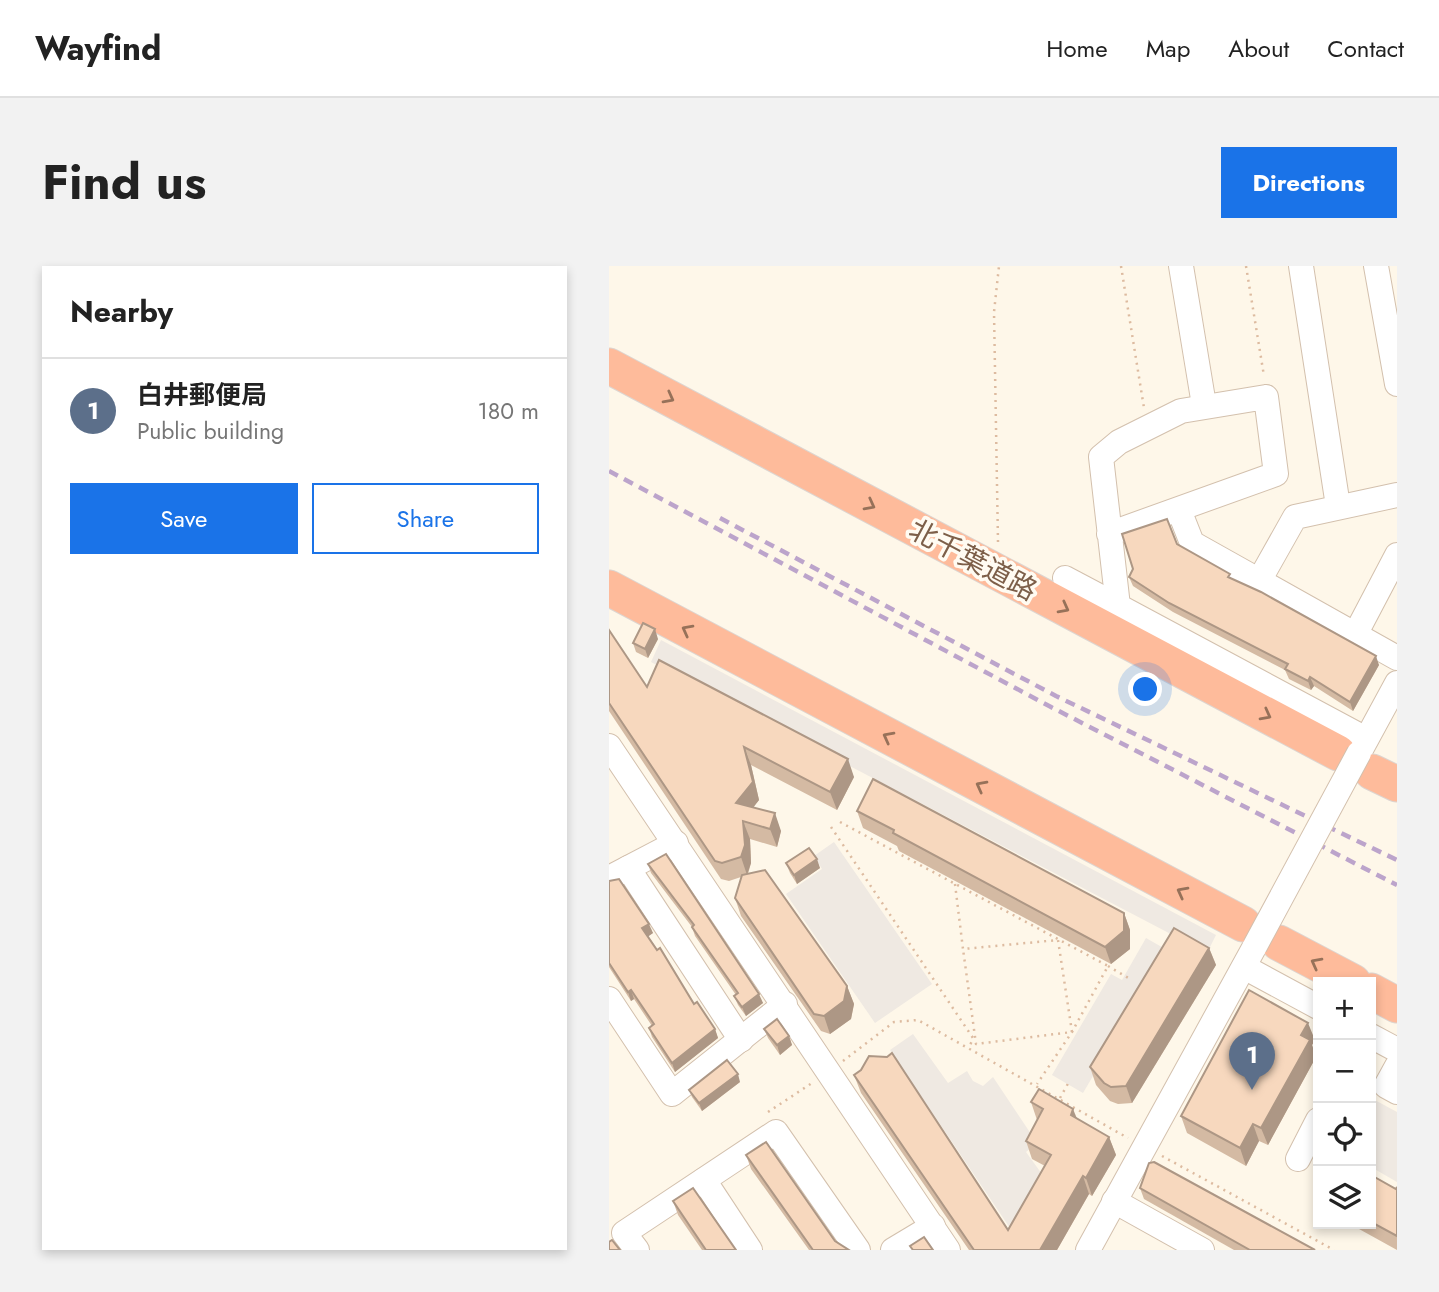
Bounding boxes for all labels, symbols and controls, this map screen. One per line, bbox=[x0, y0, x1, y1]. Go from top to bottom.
text: Wayfind bbox=[35, 25, 161, 72]
text: Home bbox=[1046, 31, 1108, 66]
text: Map bbox=[1146, 31, 1190, 66]
text: About bbox=[1228, 31, 1289, 66]
text: Contact bbox=[1327, 31, 1404, 66]
text: Find us bbox=[42, 147, 206, 217]
button: Directions bbox=[1221, 147, 1397, 218]
text: Nearby bbox=[70, 290, 173, 333]
text: 白井郵便局 bbox=[137, 376, 267, 414]
one-way arrow bbox=[662, 390, 674, 403]
text: 1 bbox=[87, 394, 99, 428]
text: 180 m bbox=[477, 394, 539, 428]
text: Public building bbox=[137, 414, 284, 448]
button: Save bbox=[70, 483, 298, 554]
button: Share bbox=[312, 483, 539, 554]
one-way arrow bbox=[863, 497, 875, 511]
street label: 北千葉道路 bbox=[902, 509, 1044, 611]
one-way arrow bbox=[1057, 600, 1070, 614]
one-way arrow bbox=[682, 625, 695, 638]
your location bbox=[1128, 672, 1162, 706]
one-way arrow bbox=[1258, 706, 1271, 720]
one-way arrow bbox=[883, 732, 895, 745]
one-way arrow bbox=[976, 781, 988, 795]
one-way arrow bbox=[1177, 887, 1189, 900]
one-way arrow bbox=[1311, 957, 1323, 971]
map controls bbox=[1313, 977, 1376, 1229]
button: + bbox=[1313, 977, 1376, 1040]
pin: 1 bbox=[1229, 1032, 1275, 1090]
button: − bbox=[1313, 1040, 1376, 1103]
button: locate bbox=[1313, 1103, 1376, 1166]
button: layers bbox=[1313, 1166, 1376, 1229]

